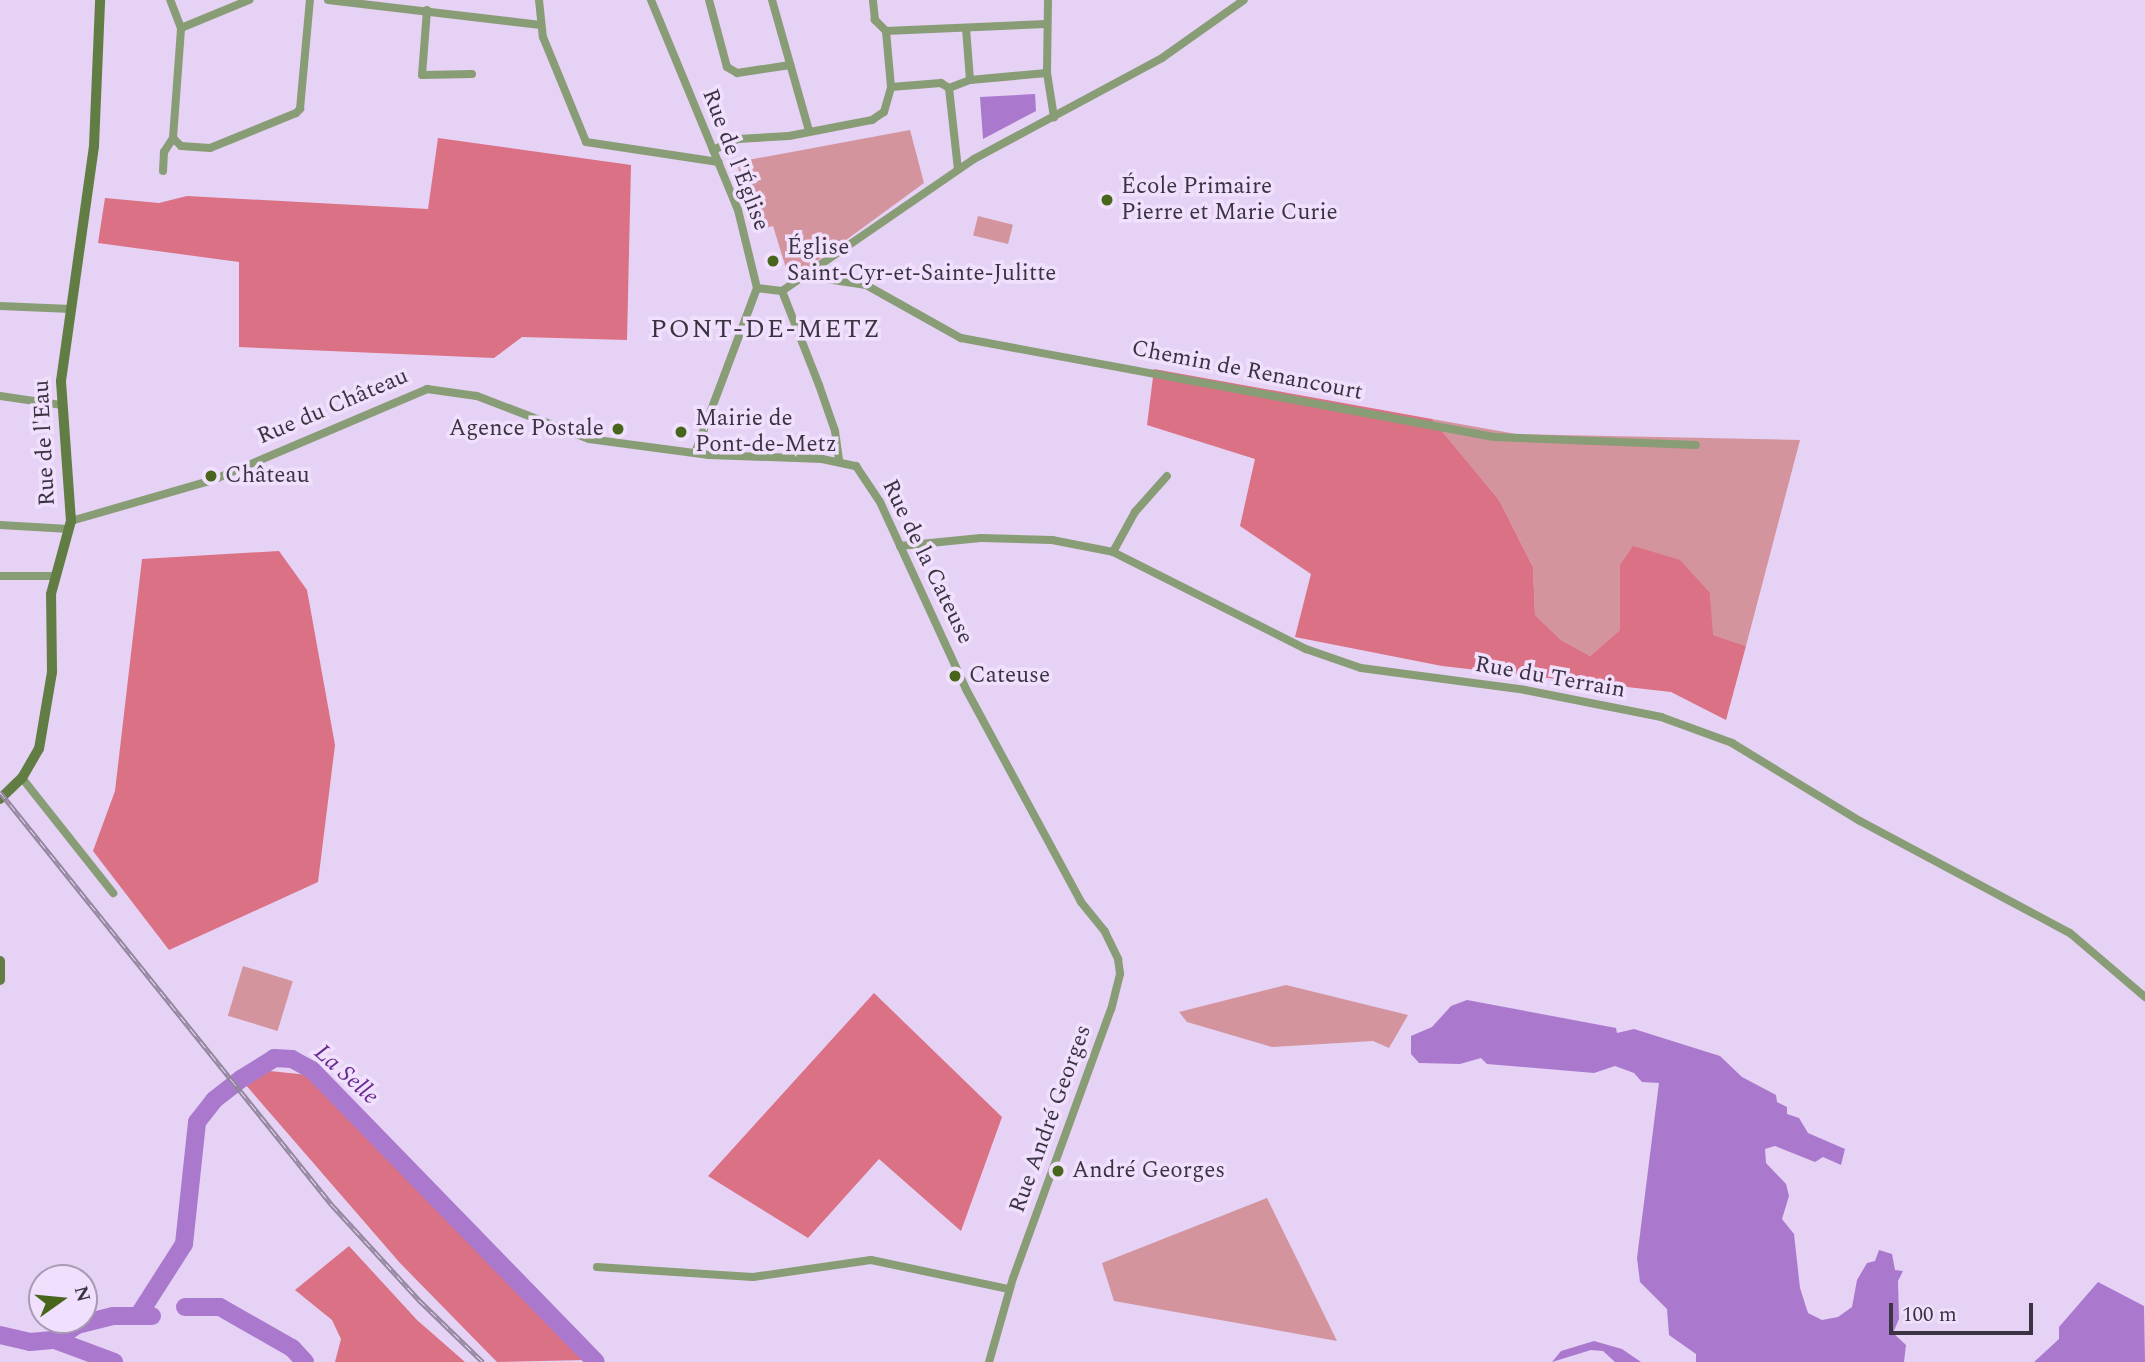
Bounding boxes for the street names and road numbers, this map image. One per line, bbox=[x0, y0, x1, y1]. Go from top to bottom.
street label: Rue de l'Église bbox=[695, 85, 775, 235]
street label: Chemin de Renancourt bbox=[1129, 335, 1365, 407]
street label: Rue du Château bbox=[253, 363, 413, 451]
street label: Rue de l'Eau bbox=[28, 379, 62, 507]
street label: Rue de la Cateuse bbox=[875, 475, 979, 649]
street label: Rue du Terrain bbox=[1473, 651, 1627, 705]
street label: Rue André Georges bbox=[1004, 1021, 1098, 1217]

